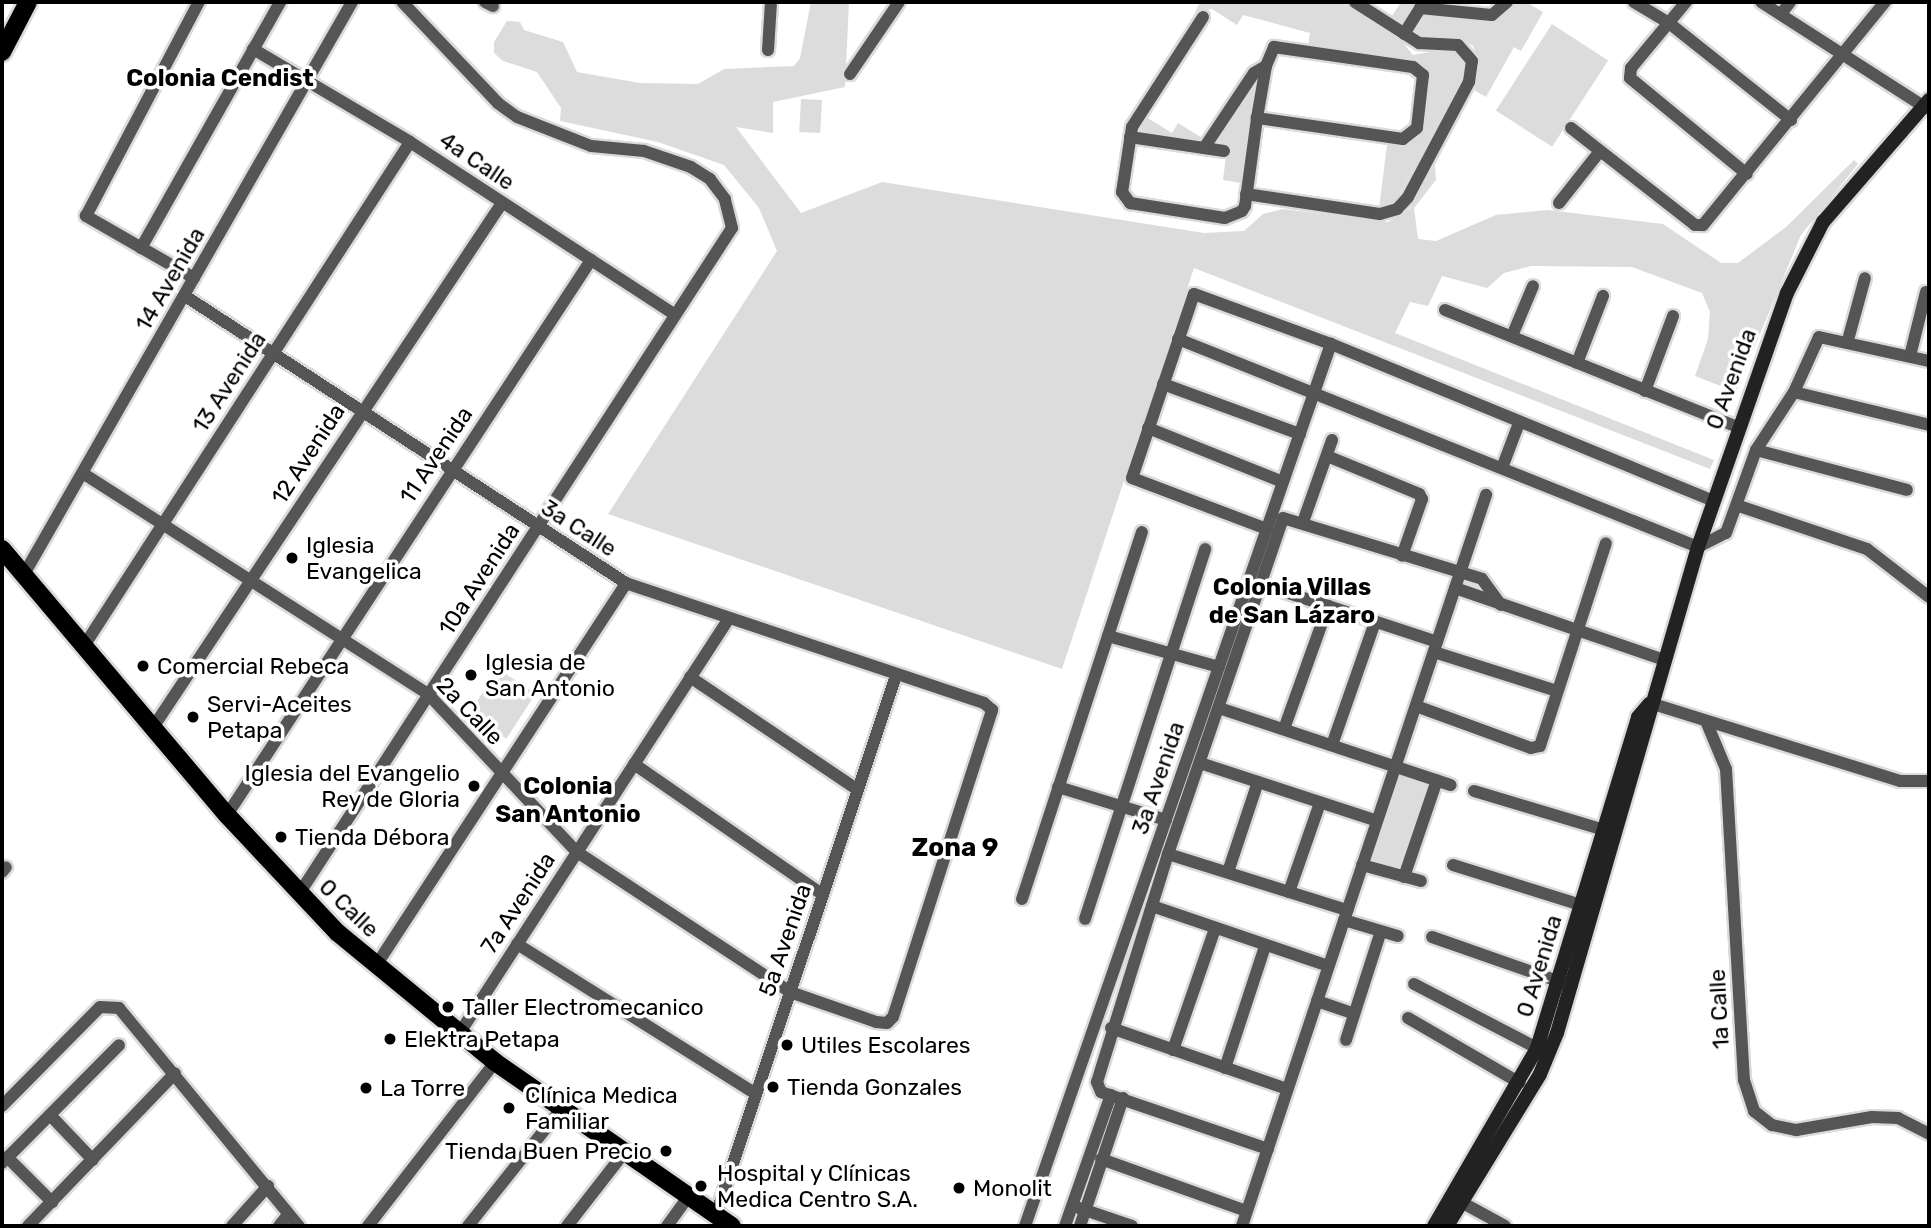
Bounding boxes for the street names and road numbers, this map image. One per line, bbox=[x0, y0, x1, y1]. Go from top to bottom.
street label: 4a Calle bbox=[434, 126, 520, 196]
street label: 14 Avenida bbox=[129, 222, 211, 336]
street label: 0 Avenida bbox=[1700, 324, 1762, 434]
street label: 13 Avenida bbox=[186, 326, 272, 438]
street label: 12 Avenida bbox=[265, 398, 351, 510]
street label: 11 Avenida bbox=[393, 401, 479, 509]
street label: 3a Calle bbox=[536, 493, 622, 563]
street label: 10a Avenida bbox=[432, 518, 526, 640]
street label: 2a Calle bbox=[431, 671, 509, 751]
street label: 3a Avenida bbox=[1126, 718, 1190, 838]
street label: 7a Avenida bbox=[475, 847, 561, 959]
street label: 0 Calle bbox=[313, 873, 385, 943]
street label: 5a Avenida bbox=[753, 880, 817, 1000]
street label: 0 Avenida bbox=[1510, 911, 1568, 1021]
street label: 1a Calle bbox=[1703, 968, 1735, 1050]

